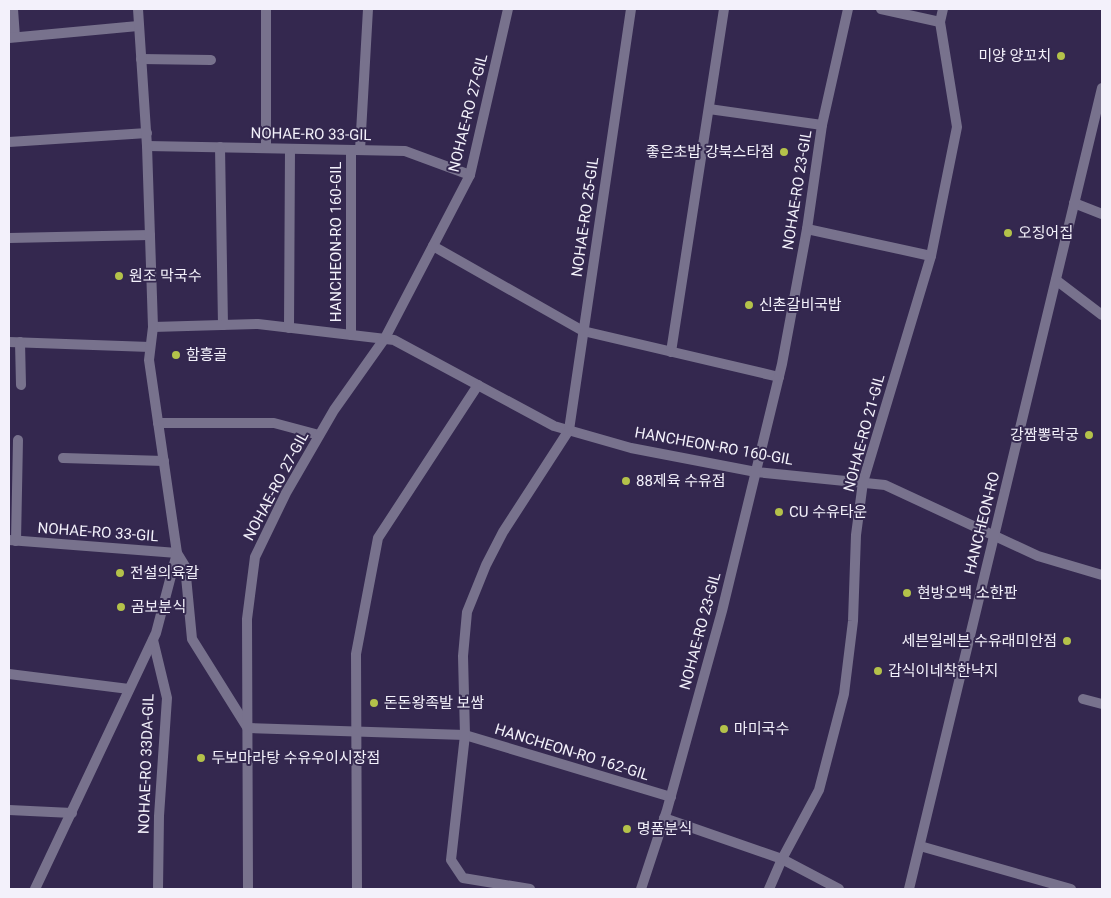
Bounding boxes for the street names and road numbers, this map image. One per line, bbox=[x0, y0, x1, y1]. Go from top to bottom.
street label: NOHAE-RO 27-GIL bbox=[445, 52, 491, 174]
street label: NOHAE-RO 33-GIL bbox=[250, 124, 372, 144]
street label: NOHAE-RO 23-GIL bbox=[779, 129, 815, 251]
street label: NOHAE-RO 25-GIL bbox=[568, 156, 602, 278]
street label: HANCHEON-RO 160-GIL bbox=[327, 162, 345, 322]
street label: NOHAE-RO 21-GIL bbox=[840, 372, 888, 494]
street label: HANCHEON-RO 160-GIL bbox=[633, 423, 795, 469]
street label: NOHAE-RO 27-GIL bbox=[240, 428, 312, 544]
street label: HANCHEON-RO bbox=[961, 470, 1003, 576]
street label: NOHAE-RO 33-GIL bbox=[37, 519, 159, 545]
street label: NOHAE-RO 23-GIL bbox=[676, 570, 724, 692]
street label: NOHAE-RO 33DA-GIL bbox=[135, 694, 157, 834]
street label: HANCHEON-RO 162-GIL bbox=[493, 720, 651, 784]

